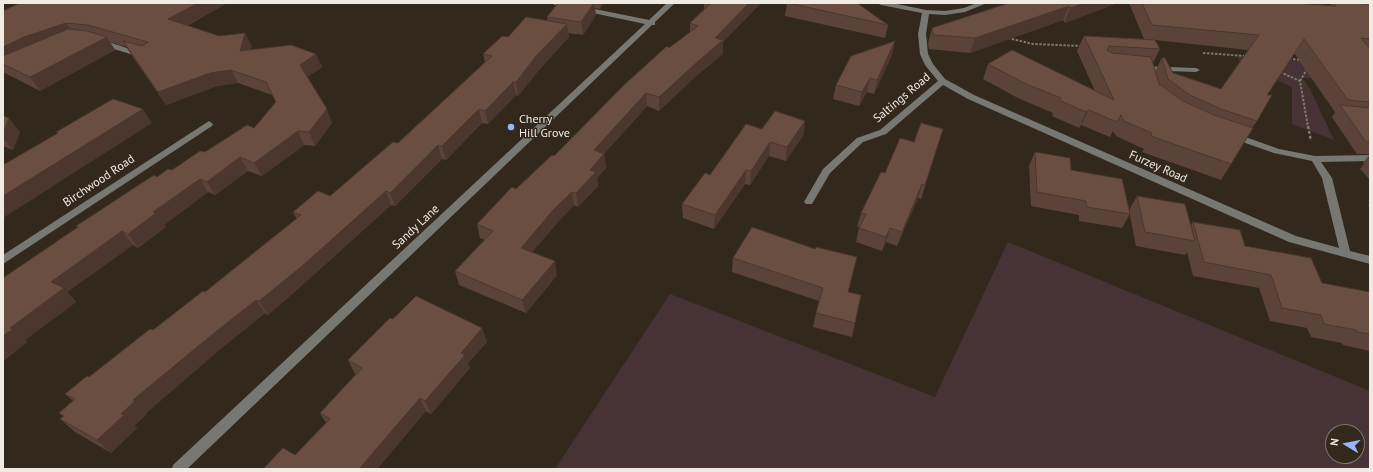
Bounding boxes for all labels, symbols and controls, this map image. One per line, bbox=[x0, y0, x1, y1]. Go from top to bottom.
street label: Saltings Road bbox=[871, 70, 933, 126]
place label: Cherry Hill Grove bbox=[519, 113, 570, 141]
marker: Cherry Hill Grove bbox=[506, 122, 516, 132]
street label: Furzey Road bbox=[1127, 148, 1189, 186]
street label: Birchwood Road bbox=[61, 152, 137, 210]
street label: Sandy Lane bbox=[390, 202, 442, 252]
north arrow bbox=[1325, 424, 1365, 464]
text: N bbox=[1327, 437, 1342, 447]

